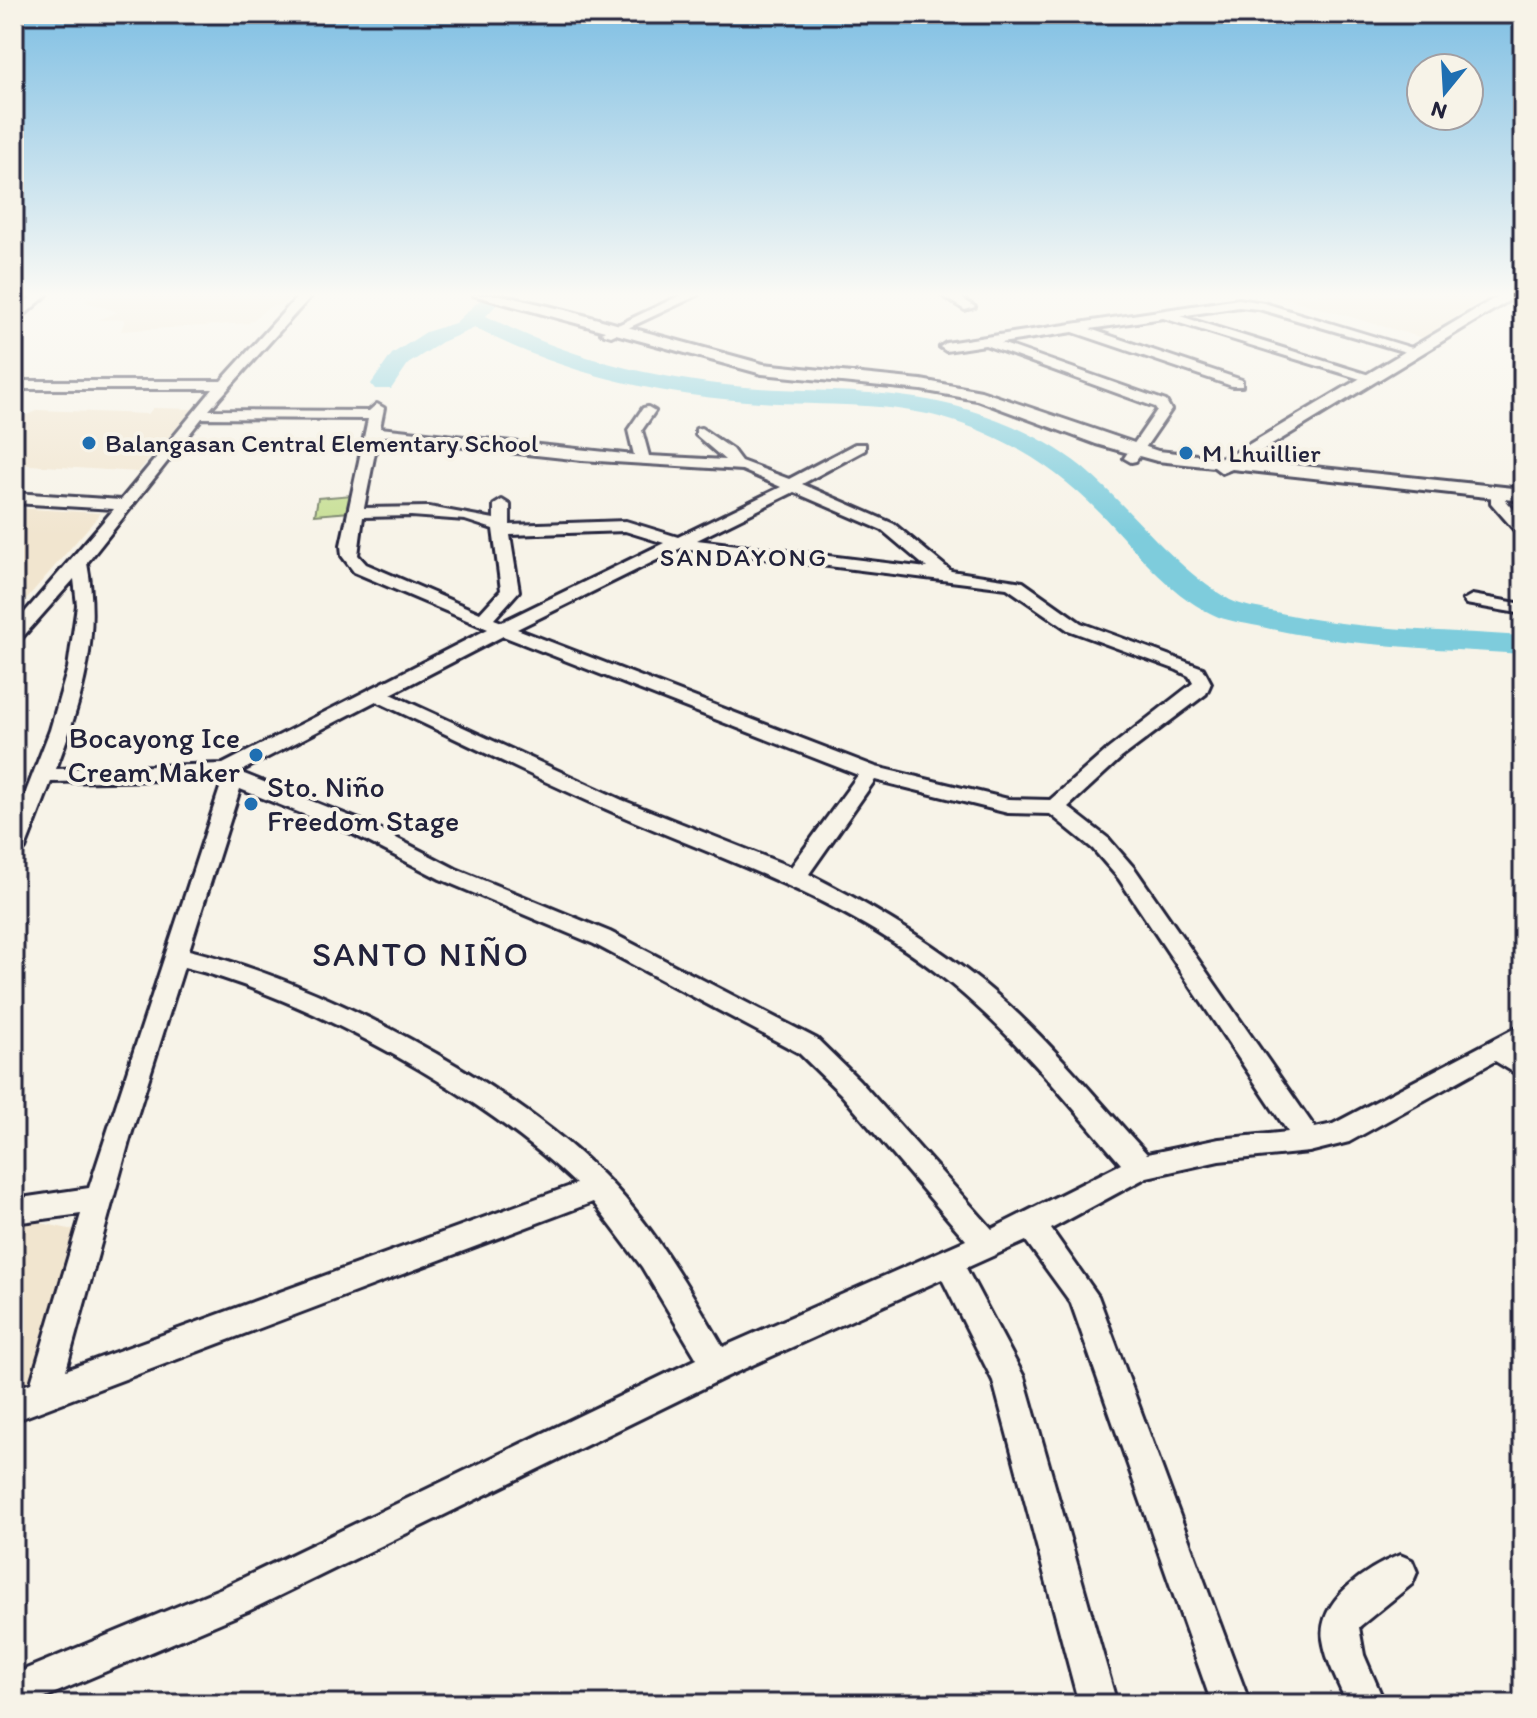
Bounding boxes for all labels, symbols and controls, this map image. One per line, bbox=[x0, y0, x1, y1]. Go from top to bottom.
north arrow bbox=[1405, 52, 1485, 132]
text: N bbox=[1428, 95, 1450, 126]
place label: Balangasan Central Elementary School bbox=[105, 427, 538, 459]
marker: Balangasan Central Elementary School bbox=[80, 434, 98, 452]
place label: M Lhuillier bbox=[1202, 437, 1321, 469]
marker: M Lhuillier bbox=[1177, 444, 1195, 462]
district label: SANDAYONG bbox=[660, 541, 828, 573]
place label: Bocayong Ice Cream Maker bbox=[68, 719, 240, 790]
marker: Bocayong Ice Cream Maker bbox=[247, 746, 265, 764]
place label: Sto. Niño Freedom Stage bbox=[267, 768, 459, 839]
marker: Sto. Niño Freedom Stage bbox=[242, 795, 260, 813]
district label: SANTO NIÑO bbox=[312, 934, 530, 975]

